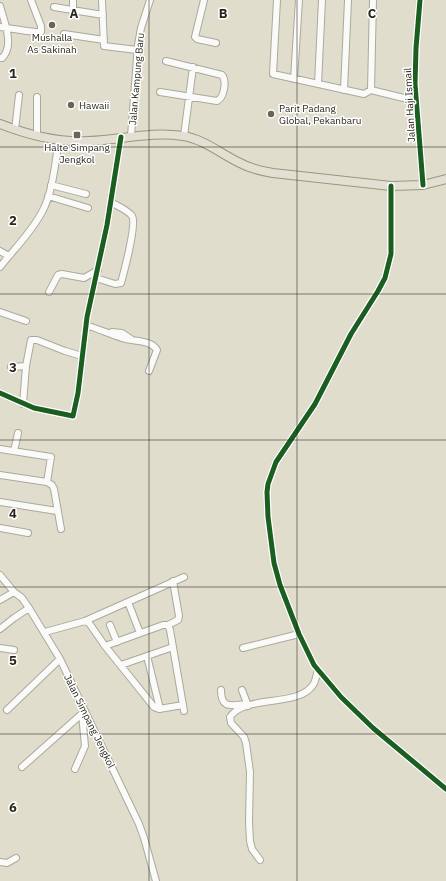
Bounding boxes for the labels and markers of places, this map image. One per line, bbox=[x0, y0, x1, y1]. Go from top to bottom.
marker: Mushalla As Sakinah bbox=[47, 20, 57, 30]
place label: Mushalla As Sakinah bbox=[27, 31, 77, 56]
place label: Hawaii bbox=[79, 99, 109, 112]
marker: Hawaii bbox=[66, 100, 76, 110]
place label: Parit Padang Global, Pekanbaru bbox=[279, 102, 361, 127]
marker: Parit Padang Global, Pekanbaru bbox=[266, 109, 276, 119]
marker: Halte Simpang Jengkol bbox=[72, 130, 82, 140]
place label: Halte Simpang Jengkol bbox=[44, 141, 110, 166]

